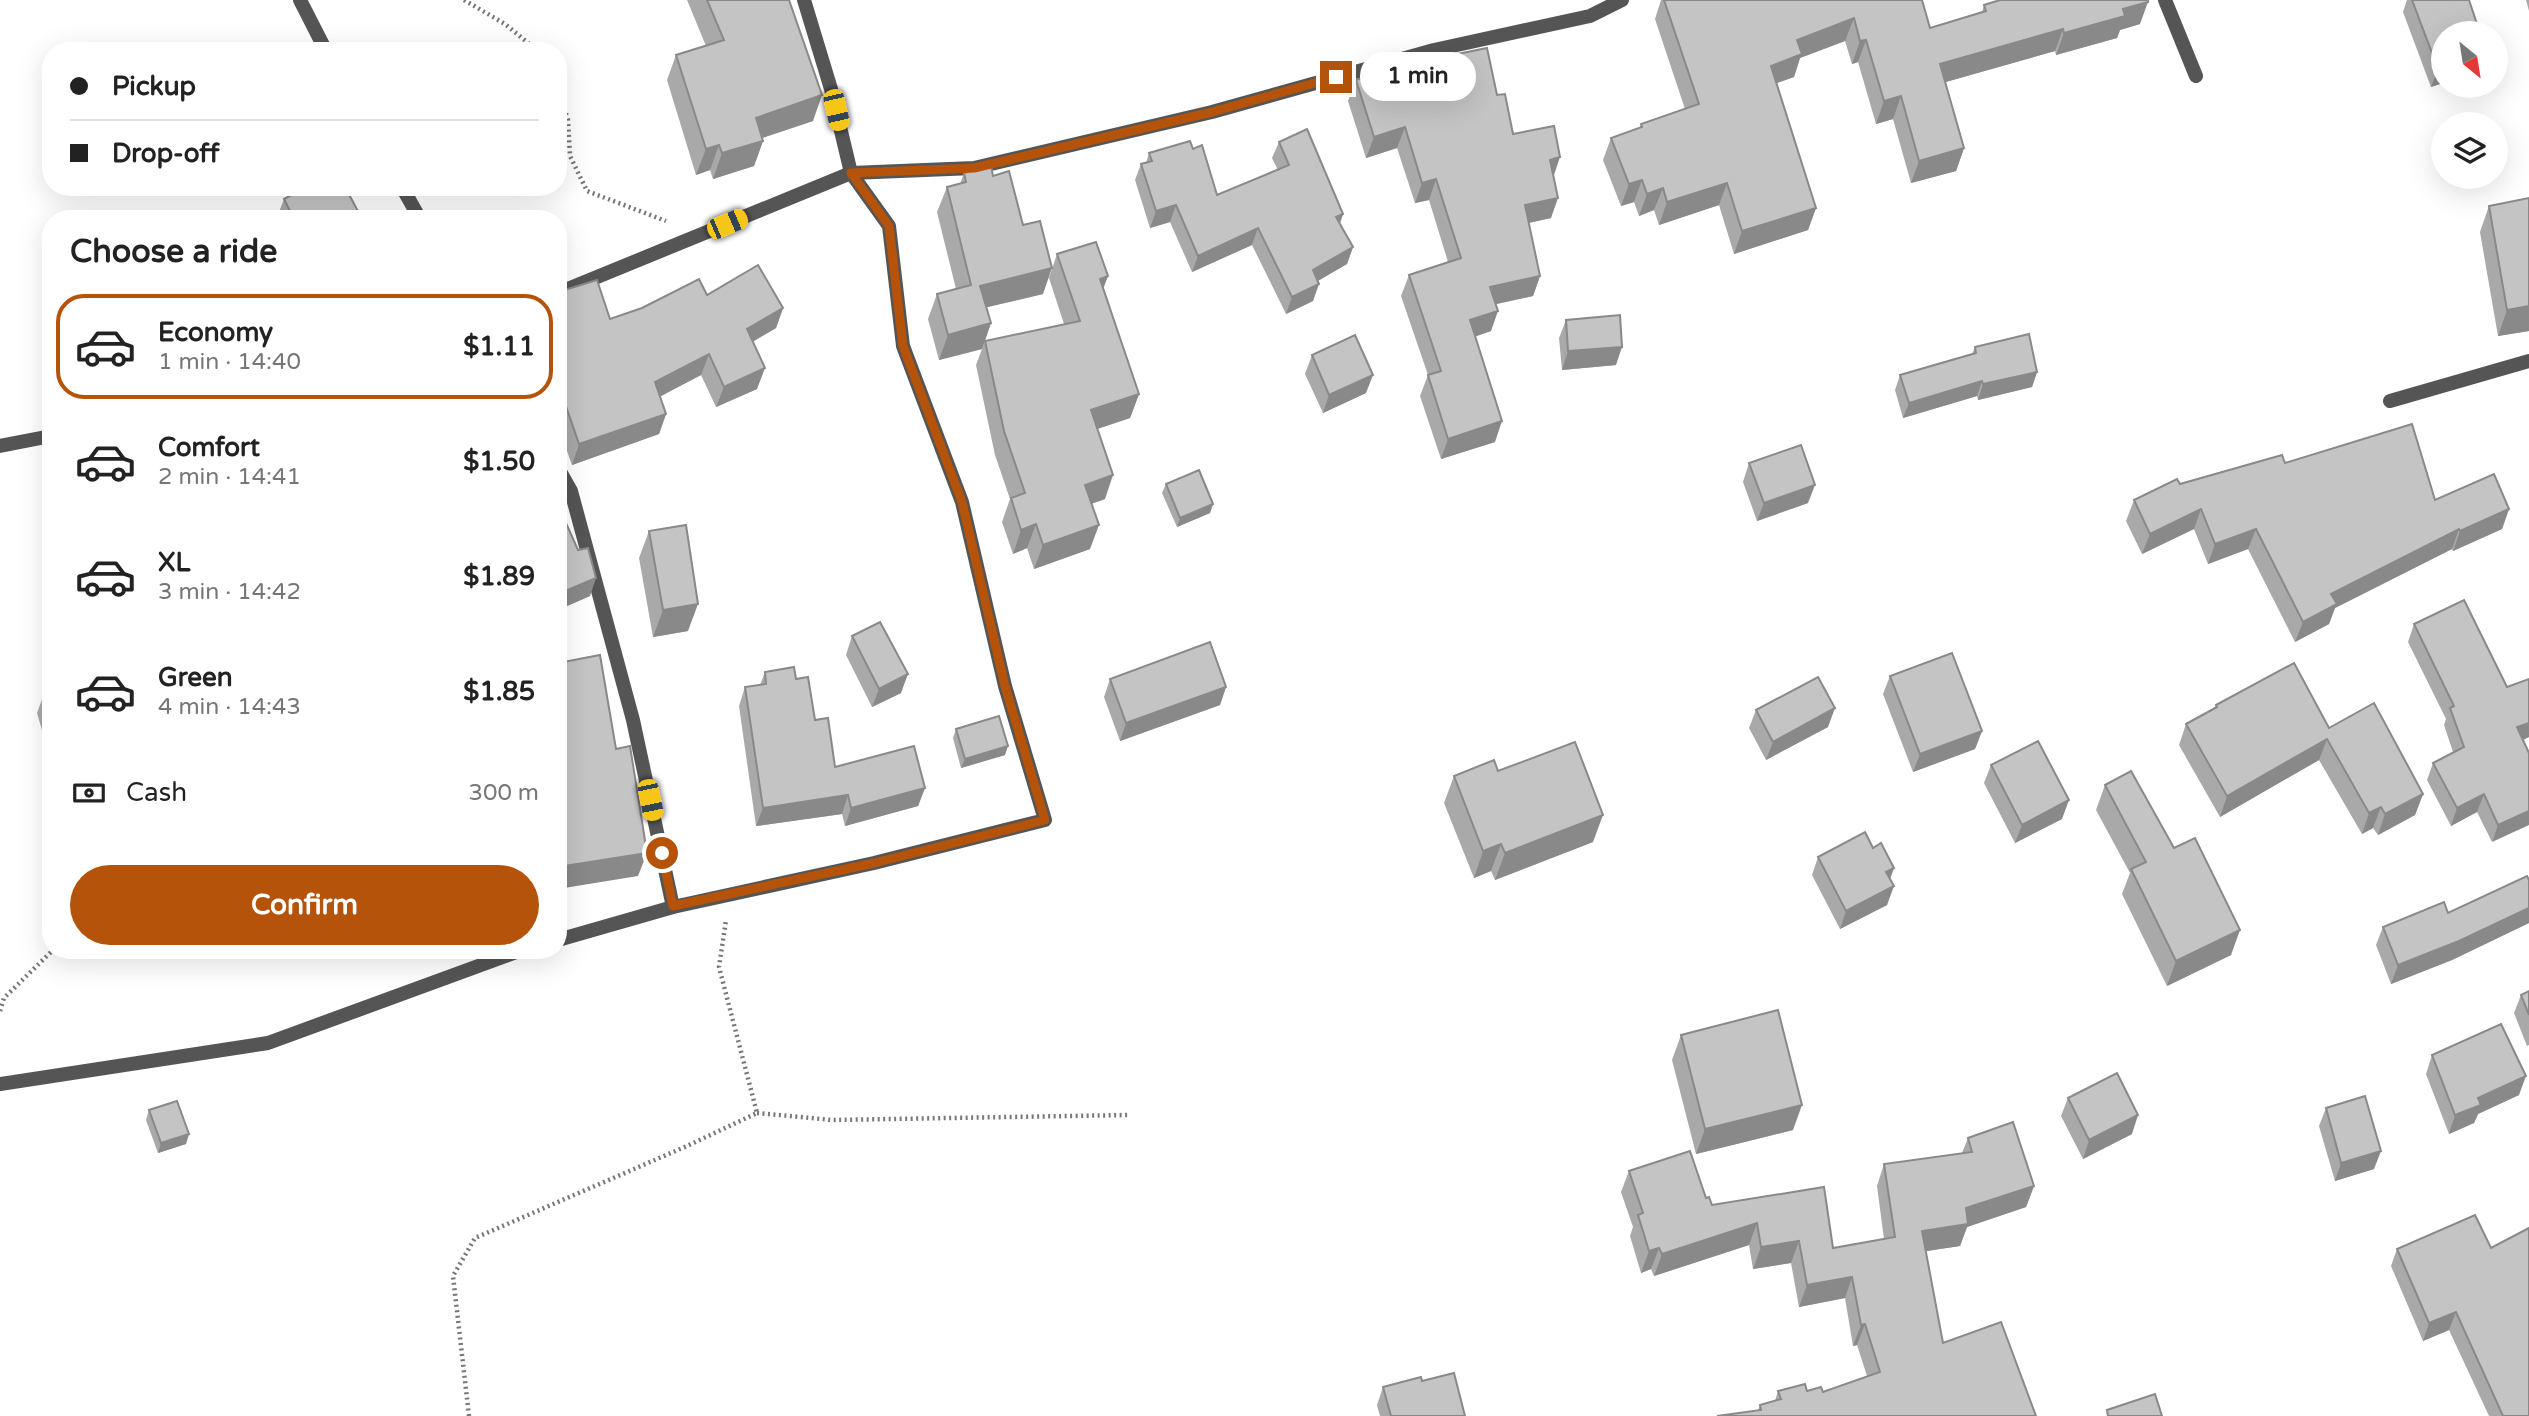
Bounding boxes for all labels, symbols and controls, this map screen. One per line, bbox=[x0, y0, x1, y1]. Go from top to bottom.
north arrow bbox=[2431, 21, 2508, 98]
map controls bbox=[2431, 21, 2508, 189]
callout: 1 min bbox=[1360, 52, 1476, 102]
route end bbox=[1320, 61, 1352, 93]
text: 1 min bbox=[1387, 62, 1449, 90]
text: Pickup bbox=[112, 71, 196, 102]
car bbox=[822, 87, 851, 133]
button: layers bbox=[2431, 112, 2508, 189]
text: Drop-off bbox=[112, 138, 219, 169]
car bbox=[704, 206, 751, 242]
text: Choose a ride bbox=[70, 233, 277, 271]
icon: car bbox=[74, 315, 137, 378]
text: Economy bbox=[158, 317, 273, 348]
text: $1.11 bbox=[463, 331, 535, 362]
text: 1 min · 14:40 bbox=[158, 348, 301, 376]
icon: car bbox=[74, 430, 137, 493]
text: Comfort bbox=[158, 432, 260, 463]
text: $1.50 bbox=[463, 446, 535, 477]
text: 2 min · 14:41 bbox=[158, 463, 301, 491]
icon: car bbox=[74, 545, 137, 608]
text: XL bbox=[158, 547, 190, 578]
text: $1.89 bbox=[463, 561, 535, 592]
text: 3 min · 14:42 bbox=[158, 578, 301, 606]
icon: car bbox=[74, 660, 137, 723]
text: Green bbox=[158, 662, 233, 693]
text: $1.85 bbox=[463, 676, 535, 707]
text: 4 min · 14:43 bbox=[158, 693, 301, 721]
icon: cash bbox=[70, 774, 108, 812]
text: Cash bbox=[126, 777, 187, 808]
car bbox=[636, 777, 665, 823]
text: 300 m bbox=[469, 779, 539, 807]
route start bbox=[646, 837, 678, 869]
button: Confirm bbox=[70, 865, 539, 945]

